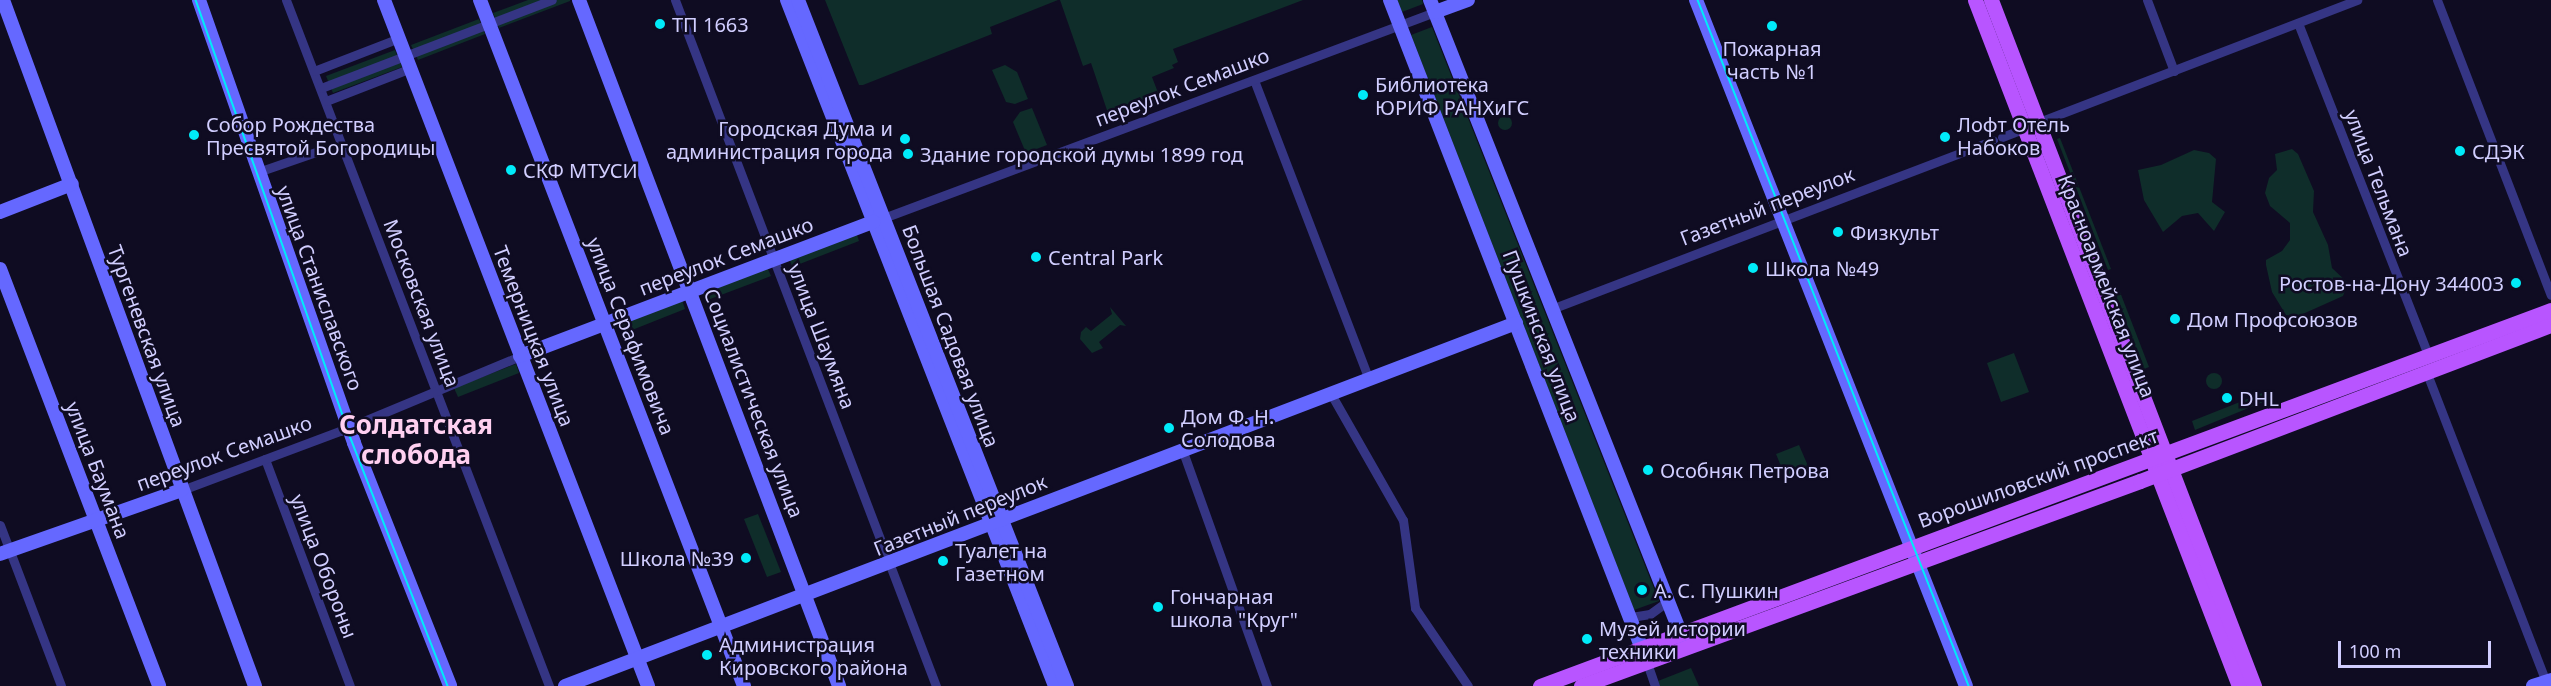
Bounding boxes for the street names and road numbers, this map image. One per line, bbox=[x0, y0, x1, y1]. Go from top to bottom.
street label: переулок Семашко bbox=[1092, 43, 1272, 131]
street label: улица Тельмана bbox=[2340, 106, 2418, 260]
street label: Газетный переулок bbox=[1677, 162, 1857, 250]
street label: Красноармейская улица bbox=[2053, 171, 2161, 401]
street label: улица Станиславского bbox=[272, 182, 368, 394]
street label: переулок Семашко bbox=[636, 212, 816, 300]
street label: Московская улица bbox=[379, 216, 465, 390]
street label: Большая Садовая улица bbox=[897, 221, 1005, 451]
street label: улица Серафимовича bbox=[582, 234, 680, 438]
street label: Тургеневская улица bbox=[103, 242, 191, 430]
street label: Темерницкая улица bbox=[488, 242, 580, 430]
street label: Пушкинская улица bbox=[1498, 246, 1586, 426]
street label: улица Шаумяна bbox=[783, 260, 861, 412]
street label: Социалистическая улица bbox=[699, 285, 809, 521]
street label: улица Баумана bbox=[61, 398, 135, 542]
street label: переулок Семашко bbox=[133, 410, 315, 496]
street label: Ворошиловский проспект bbox=[1915, 423, 2161, 533]
street label: Газетный переулок bbox=[870, 469, 1050, 561]
street label: улица Обороны bbox=[285, 491, 363, 641]

